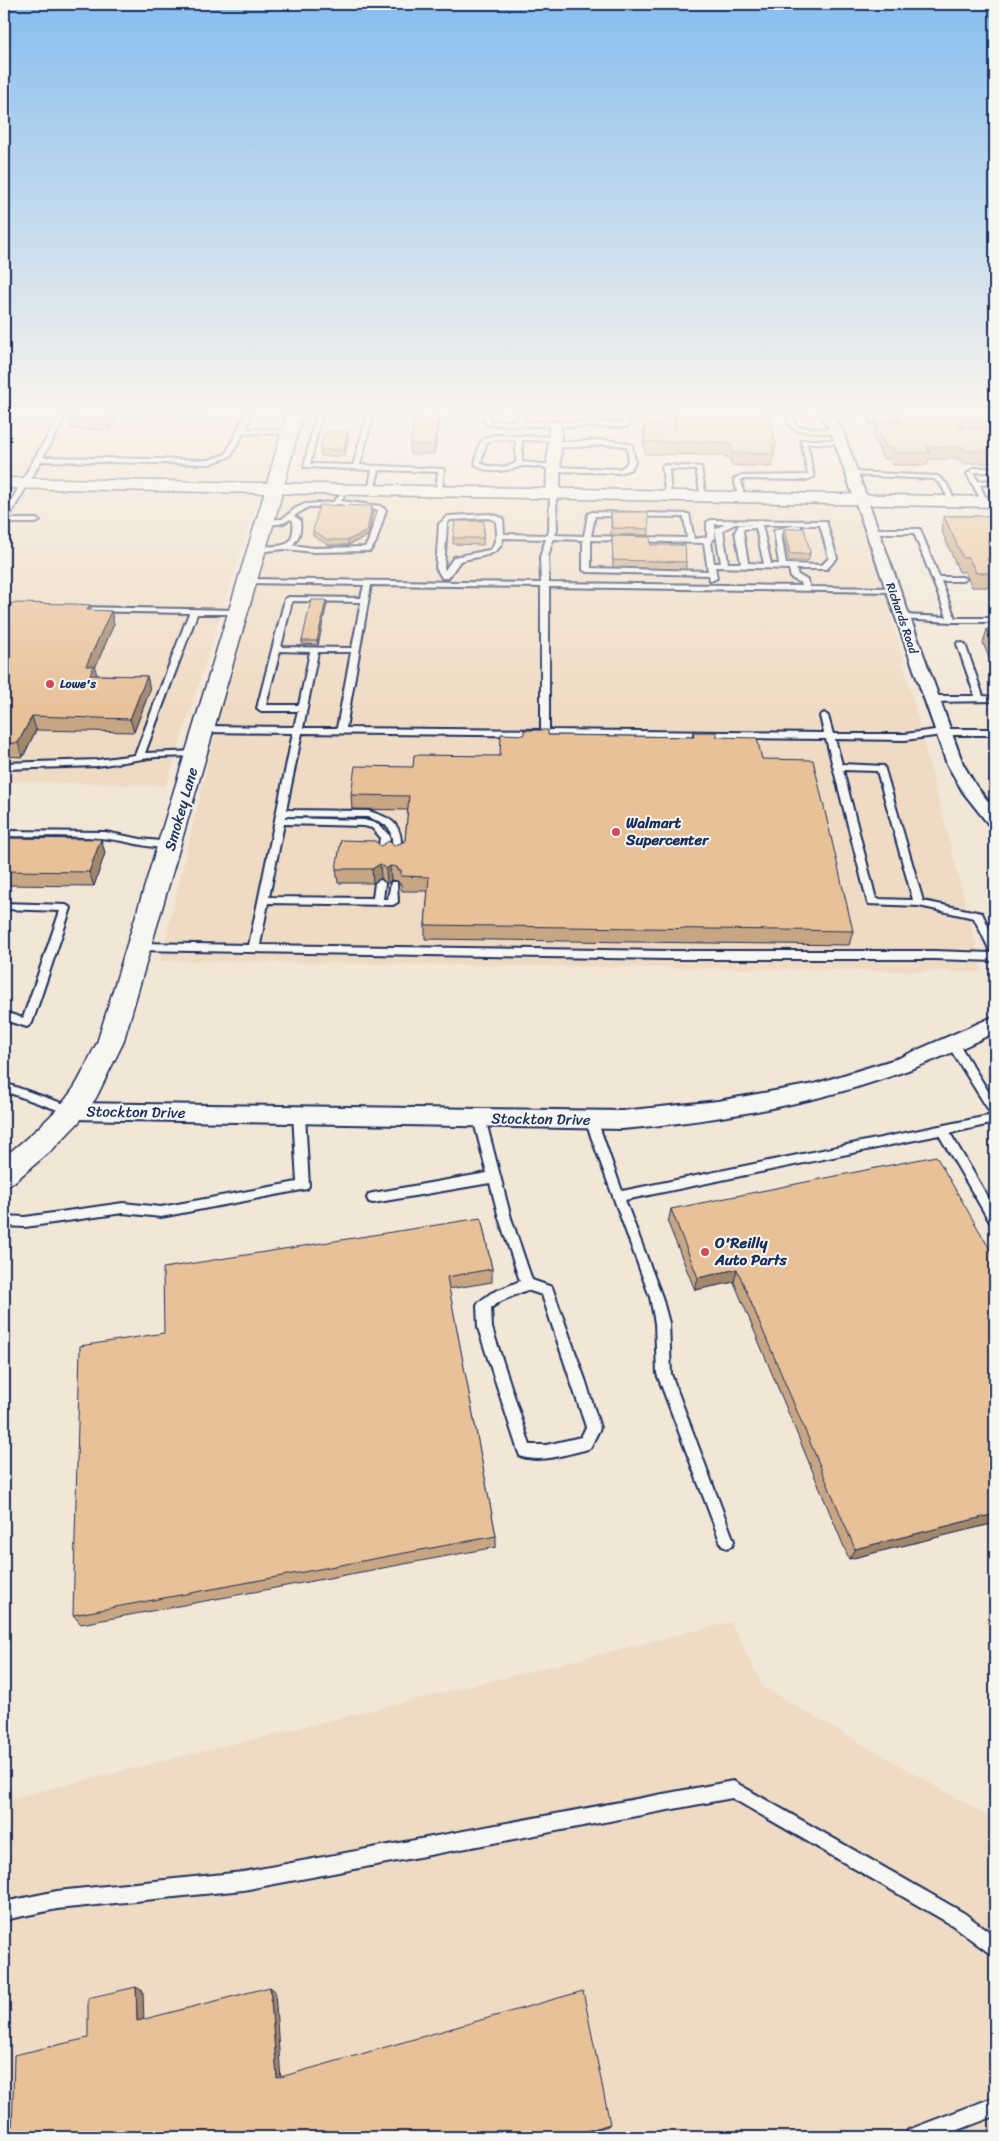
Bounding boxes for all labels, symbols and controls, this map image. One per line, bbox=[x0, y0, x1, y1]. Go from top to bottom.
street label: Richards Road bbox=[879, 579, 925, 657]
place label: Lowe's bbox=[60, 673, 97, 695]
marker: Lowe's bbox=[44, 678, 56, 690]
street label: Smokey Lane bbox=[157, 764, 205, 854]
place label: Walmart Supercenter bbox=[625, 810, 710, 853]
marker: Walmart Supercenter bbox=[610, 826, 622, 838]
street label: Stockton Drive bbox=[86, 1098, 186, 1126]
street label: Stockton Drive bbox=[491, 1105, 591, 1133]
place label: O'Reilly Auto Parts bbox=[714, 1230, 788, 1273]
marker: O'Reilly Auto Parts bbox=[699, 1246, 711, 1258]

